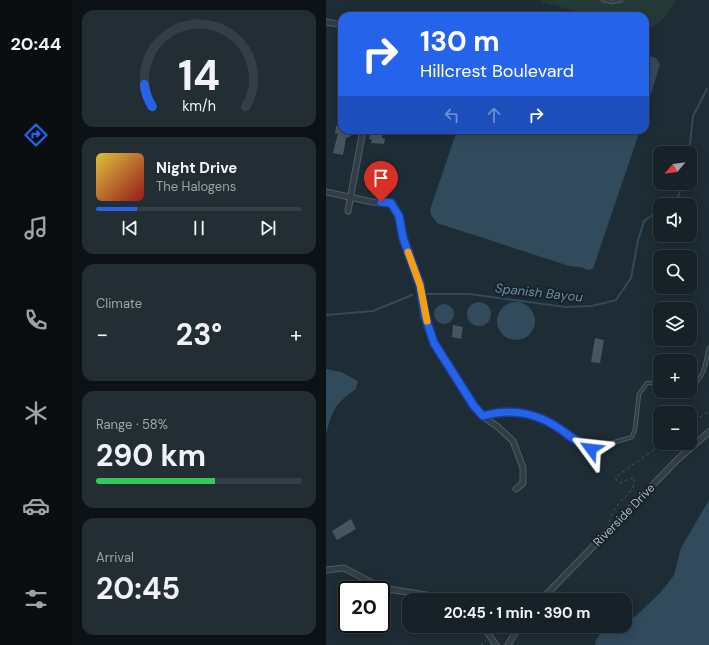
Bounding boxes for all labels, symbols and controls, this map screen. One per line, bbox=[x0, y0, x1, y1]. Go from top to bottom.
text: 130 m bbox=[420, 23, 500, 60]
icon: right bbox=[354, 28, 406, 80]
text: 20:44 bbox=[11, 32, 61, 56]
text: 14 bbox=[178, 48, 220, 102]
text: Hillcrest Boulevard bbox=[420, 59, 574, 83]
text: km/h bbox=[182, 96, 216, 114]
icon: left bbox=[441, 104, 463, 126]
icon: ahead bbox=[483, 104, 505, 126]
icon: right bbox=[525, 104, 547, 126]
icon: directions bbox=[22, 121, 50, 149]
north arrow bbox=[653, 146, 697, 190]
map controls bbox=[653, 146, 697, 450]
text: Night Drive bbox=[156, 158, 237, 178]
pin bbox=[364, 161, 398, 202]
icon: arrive bbox=[370, 167, 392, 189]
text: The Halogens bbox=[156, 178, 236, 195]
button: sound bbox=[653, 198, 697, 242]
icon: music bbox=[22, 214, 50, 242]
icon: previous bbox=[119, 217, 141, 239]
icon: pause bbox=[188, 217, 210, 239]
icon: next bbox=[257, 217, 279, 239]
button: search bbox=[653, 250, 697, 294]
water label: Spanish Bayou bbox=[494, 279, 584, 306]
text: Climate bbox=[96, 295, 142, 312]
button: layers bbox=[653, 302, 697, 346]
icon: phone bbox=[22, 306, 50, 334]
text: 23° bbox=[176, 315, 222, 354]
text: − bbox=[96, 320, 108, 349]
text: + bbox=[290, 320, 302, 349]
button: + bbox=[653, 354, 697, 398]
icon: climate bbox=[22, 399, 50, 427]
button: − bbox=[653, 406, 697, 450]
text: Range · 58% bbox=[96, 416, 168, 433]
position arrow bbox=[570, 428, 612, 470]
text: 290 km bbox=[96, 436, 206, 475]
street label: Riverside Drive bbox=[590, 480, 658, 550]
icon: car bbox=[22, 492, 50, 520]
text: Arrival bbox=[96, 549, 134, 566]
text: 20:45 bbox=[96, 569, 180, 608]
speed limit sign: 20 bbox=[338, 581, 390, 633]
icon: filters bbox=[22, 585, 50, 613]
text: 20:45 · 1 min · 390 m bbox=[444, 603, 590, 623]

